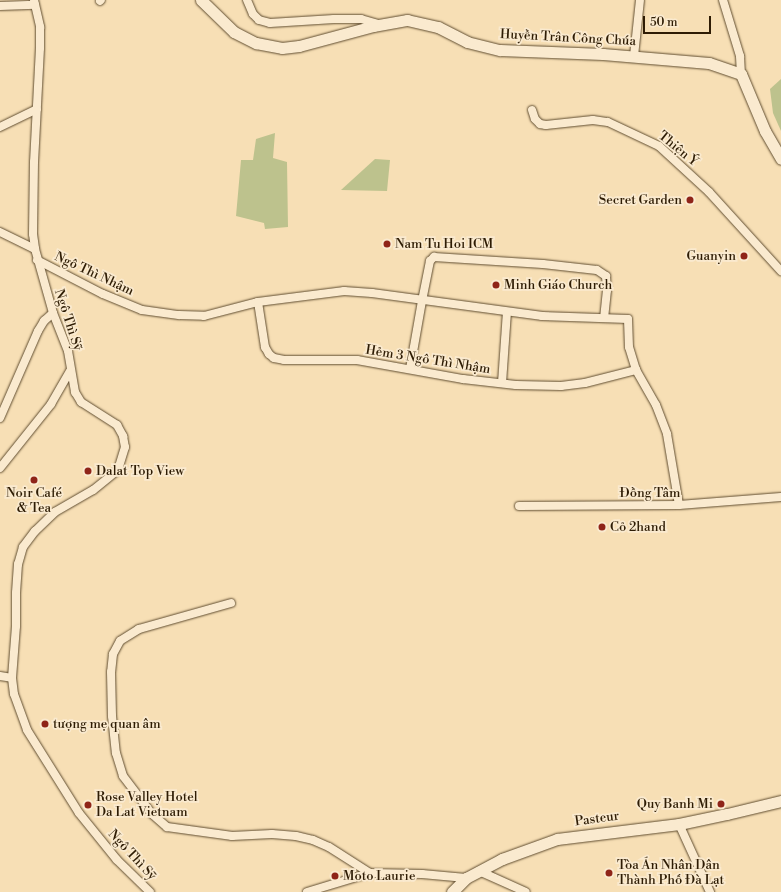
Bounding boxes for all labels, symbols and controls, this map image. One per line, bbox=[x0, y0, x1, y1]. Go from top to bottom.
scale bar bbox=[645, 8, 713, 34]
text: 50 m bbox=[650, 15, 678, 30]
street label: Huyền Trân Công Chúa bbox=[500, 27, 636, 49]
street label: Thiện Ý bbox=[655, 128, 701, 170]
place label: Secret Garden bbox=[599, 192, 682, 208]
marker: Secret Garden bbox=[685, 195, 695, 205]
place label: Nam Tu Hoi ICM bbox=[395, 236, 493, 252]
marker: Nam Tu Hoi ICM bbox=[382, 239, 392, 249]
place label: Guanyin bbox=[686, 248, 736, 264]
street label: Ngô Thì Nhậm bbox=[52, 249, 136, 299]
marker: Guanyin bbox=[739, 251, 749, 261]
place label: Minh Giáo Church bbox=[504, 277, 612, 293]
marker: Minh Giáo Church bbox=[491, 280, 501, 290]
street label: Ngô Thì Sỹ bbox=[51, 287, 85, 353]
street label: Hẻm 3 Ngô Thì Nhậm bbox=[364, 342, 492, 378]
place label: Dalat Top View bbox=[96, 463, 184, 479]
marker: Dalat Top View bbox=[83, 466, 93, 476]
marker: Noir Café & Tea bbox=[29, 475, 39, 485]
street label: Đồng Tâm bbox=[620, 485, 680, 501]
place label: Noir Café & Tea bbox=[6, 486, 62, 517]
place label: Cỏ 2hand bbox=[610, 519, 666, 535]
marker: Cỏ 2hand bbox=[597, 522, 607, 532]
place label: tượng mẹ quan âm bbox=[53, 716, 161, 732]
marker: tượng mẹ quan âm bbox=[40, 719, 50, 729]
place label: Rose Valley Hotel Da Lat Vietnam bbox=[96, 790, 198, 821]
place label: Quy Banh Mi bbox=[637, 796, 713, 812]
marker: Quy Banh Mi bbox=[716, 799, 726, 809]
marker: Rose Valley Hotel Da Lat Vietnam bbox=[83, 800, 93, 810]
street label: Pasteur bbox=[574, 808, 620, 830]
street label: Ngô Thì Sỹ bbox=[105, 826, 159, 884]
place label: Tòa Án Nhân Dân Thành Phố Đà Lạt bbox=[617, 858, 724, 889]
place label: Moto Laurie bbox=[343, 868, 415, 884]
marker: Tòa Án Nhân Dân Thành Phố Đà Lạt bbox=[604, 868, 614, 878]
marker: Moto Laurie bbox=[330, 871, 340, 881]

